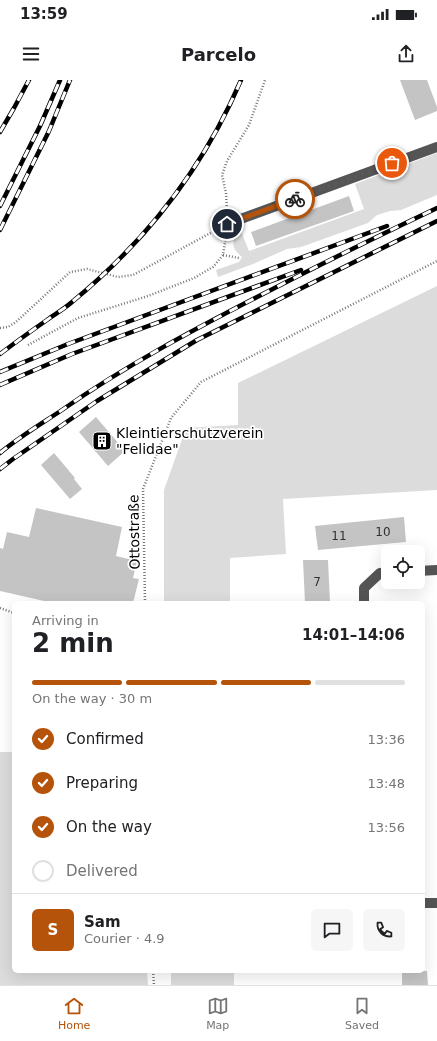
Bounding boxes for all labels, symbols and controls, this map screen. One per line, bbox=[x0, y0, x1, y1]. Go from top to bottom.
text: 13:59 bbox=[20, 5, 68, 23]
icon: menu bbox=[20, 43, 42, 65]
icon: share bbox=[395, 43, 417, 65]
text: Parcelo bbox=[181, 44, 256, 65]
pin bbox=[375, 146, 409, 180]
icon: bag bbox=[381, 152, 403, 174]
courier bbox=[275, 179, 315, 219]
icon: bike bbox=[284, 188, 306, 210]
pin bbox=[210, 207, 244, 241]
icon: home bbox=[216, 213, 238, 235]
place label: Kleintierschutzverein "Felidae" bbox=[116, 425, 264, 457]
building icon: Kleintierschutzverein "Felidae" bbox=[91, 430, 113, 452]
street label: Ottostraße bbox=[125, 494, 143, 570]
house number: 10 bbox=[375, 525, 391, 539]
house number: 11 bbox=[331, 529, 347, 543]
map controls bbox=[381, 545, 425, 589]
button: locate bbox=[381, 545, 425, 589]
house number: 7 bbox=[313, 575, 321, 589]
text: Arriving in bbox=[32, 613, 99, 628]
text: 14:01–14:06 bbox=[302, 626, 405, 644]
text: 2 min bbox=[32, 628, 114, 658]
text: On the way · 30 m bbox=[32, 691, 152, 706]
icon: check bbox=[32, 728, 54, 750]
text: Confirmed bbox=[66, 730, 144, 748]
text: 13:36 bbox=[368, 732, 405, 747]
icon: check bbox=[32, 772, 54, 794]
text: Preparing bbox=[66, 774, 138, 792]
text: 13:48 bbox=[368, 776, 405, 791]
icon: check bbox=[32, 816, 54, 838]
text: On the way bbox=[66, 818, 152, 836]
text: 13:56 bbox=[368, 820, 405, 835]
text: Delivered bbox=[66, 862, 138, 880]
button: chat bbox=[311, 909, 353, 951]
button: phone bbox=[363, 909, 405, 951]
text: Sam bbox=[84, 913, 121, 931]
text: S bbox=[48, 921, 58, 939]
text: Courier · 4.9 bbox=[84, 931, 165, 946]
tab: Home bbox=[58, 995, 90, 1032]
tab: Map bbox=[206, 995, 229, 1032]
tab: Saved bbox=[345, 995, 379, 1032]

